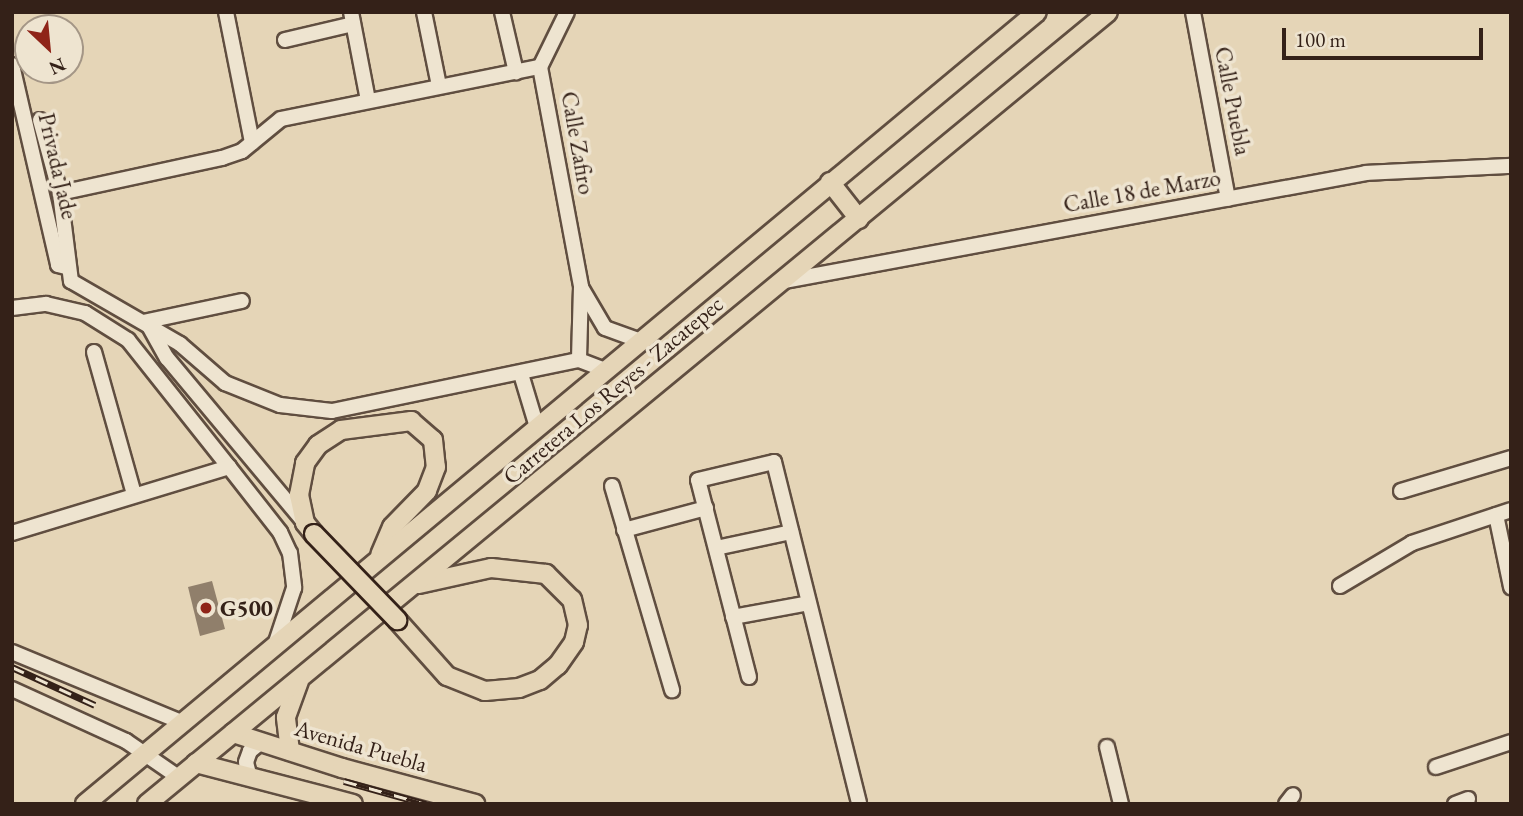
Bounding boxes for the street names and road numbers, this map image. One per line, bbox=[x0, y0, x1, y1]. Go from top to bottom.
street label: Calle Puebla bbox=[1209, 44, 1257, 158]
street label: Calle Zafiro bbox=[555, 89, 601, 197]
street label: Privada Jade bbox=[32, 110, 84, 222]
street label: Calle 18 de Marzo bbox=[1061, 164, 1223, 218]
street label: Carretera Los Reyes - Zacatepec bbox=[497, 290, 729, 490]
street label: Avenida Puebla bbox=[292, 714, 430, 778]

